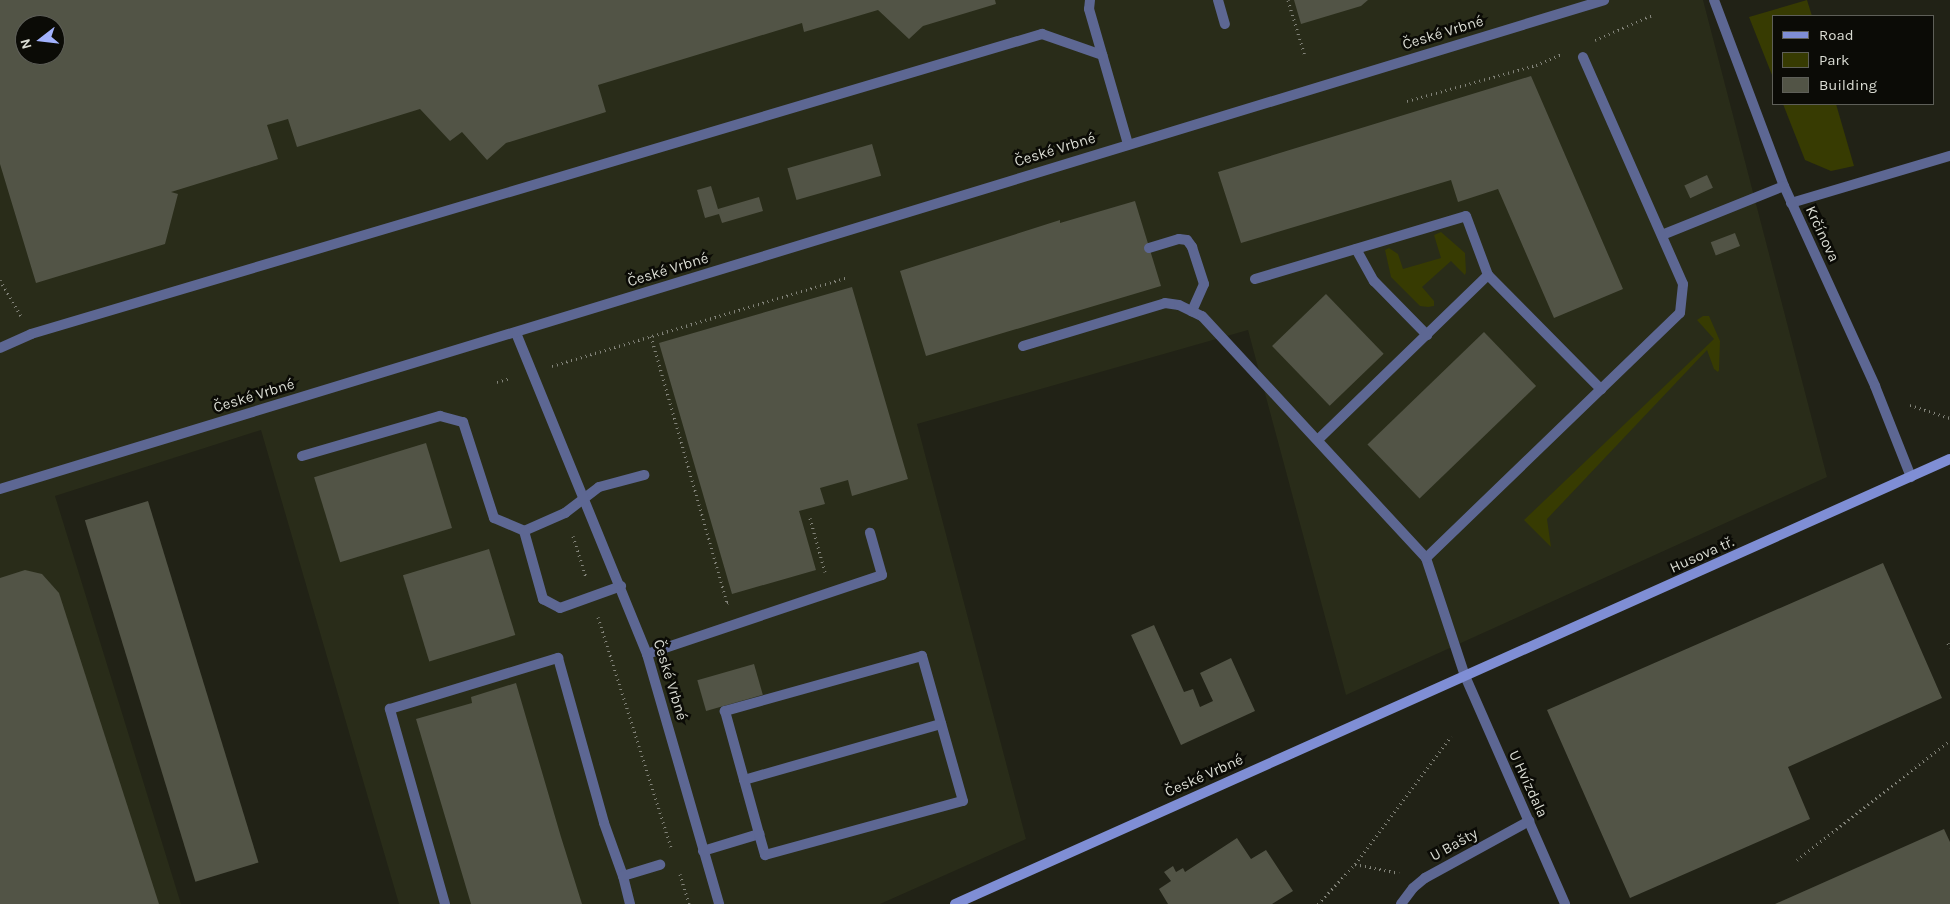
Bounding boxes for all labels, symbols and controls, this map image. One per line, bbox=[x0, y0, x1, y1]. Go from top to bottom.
street label: České Vrbné bbox=[1400, 12, 1486, 54]
north arrow bbox=[15, 15, 65, 65]
legend bbox=[1772, 15, 1935, 105]
text: Road bbox=[1819, 26, 1854, 44]
text: N bbox=[17, 37, 36, 51]
text: Park bbox=[1819, 51, 1849, 69]
text: Building bbox=[1819, 76, 1877, 94]
street label: České Vrbné bbox=[1012, 129, 1098, 171]
street label: Krčínova bbox=[1801, 203, 1843, 265]
street label: České Vrbné bbox=[625, 249, 711, 291]
street label: České Vrbné bbox=[211, 375, 297, 417]
street label: Husova tř. bbox=[1667, 533, 1737, 577]
street label: České Vrbné bbox=[649, 637, 691, 723]
street label: U Hvízdala bbox=[1505, 748, 1551, 820]
street label: České Vrbné bbox=[1162, 751, 1246, 801]
street label: U Bašty bbox=[1427, 825, 1481, 865]

